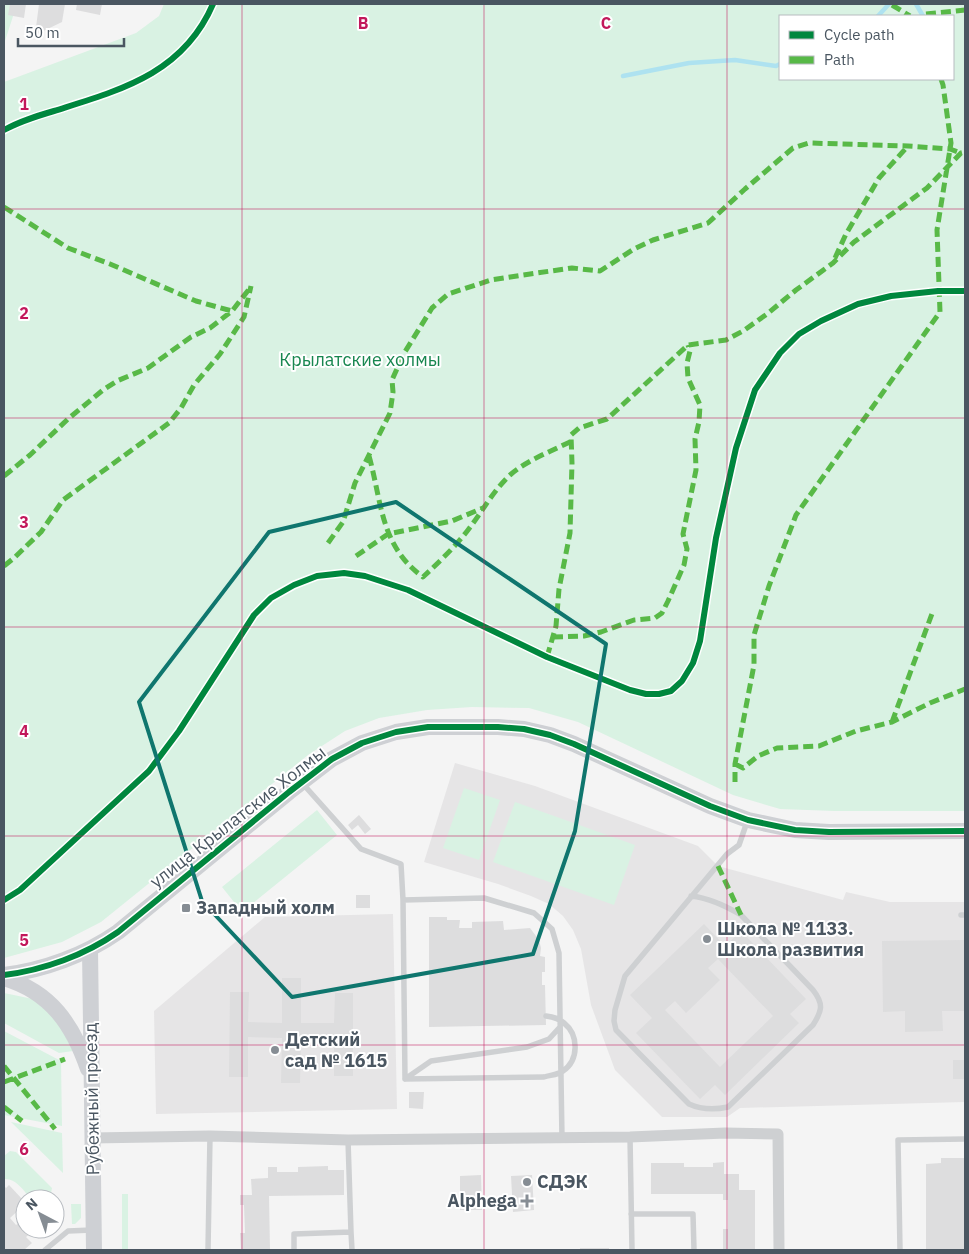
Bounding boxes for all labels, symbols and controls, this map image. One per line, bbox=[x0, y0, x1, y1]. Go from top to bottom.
text: B bbox=[358, 13, 369, 33]
text: C bbox=[601, 13, 611, 33]
scale bar bbox=[18, 15, 124, 47]
legend bbox=[779, 15, 954, 80]
text: 50 m bbox=[25, 23, 60, 42]
text: Cycle path bbox=[824, 25, 895, 44]
text: Path bbox=[824, 50, 855, 69]
text: 1 bbox=[19, 94, 29, 114]
text: 2 bbox=[19, 303, 29, 323]
park label: Крылатские холмы bbox=[279, 348, 441, 371]
text: 3 bbox=[19, 512, 29, 532]
text: 4 bbox=[19, 721, 29, 741]
street label: улица Крылатские Холмы bbox=[145, 741, 330, 893]
place label: Западный холм bbox=[196, 896, 335, 919]
marker: Западный холм bbox=[180, 902, 192, 914]
place label: Школа № 1133. Школа развития bbox=[717, 917, 864, 961]
text: 5 bbox=[19, 930, 29, 950]
marker: Школа № 1133. Школа развития bbox=[701, 933, 713, 945]
street label: Рубежный проезд bbox=[79, 1022, 104, 1176]
place label: Детский сад № 1615 bbox=[285, 1028, 387, 1072]
marker: Детский сад № 1615 bbox=[269, 1044, 281, 1056]
text: 6 bbox=[19, 1139, 29, 1159]
place label: СДЭК bbox=[537, 1170, 588, 1193]
marker: СДЭК bbox=[521, 1176, 533, 1188]
north arrow bbox=[15, 1189, 65, 1239]
place label: Alphega bbox=[447, 1189, 517, 1212]
text: N bbox=[22, 1194, 41, 1214]
marker: Alphega bbox=[521, 1195, 533, 1207]

